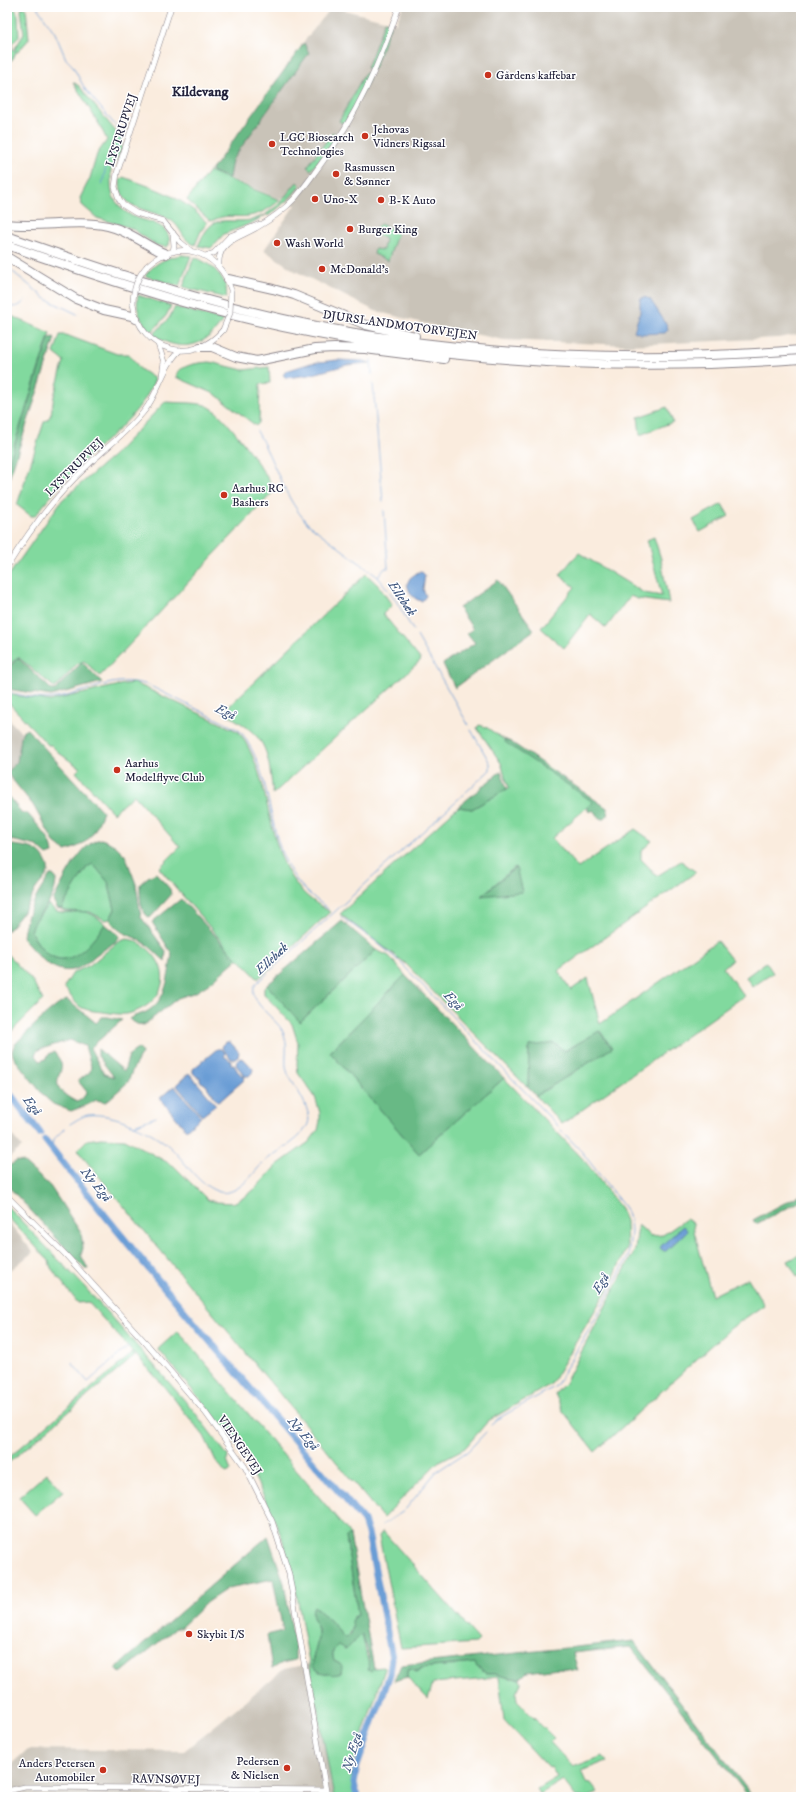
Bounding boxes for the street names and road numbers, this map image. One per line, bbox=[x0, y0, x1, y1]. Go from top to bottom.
street label: LYSTRUPVEJ bbox=[103, 91, 140, 169]
street label: DJURSLANDMOTORVEJEN bbox=[322, 307, 478, 344]
street label: LYSTRUPVEJ bbox=[42, 435, 107, 500]
street label: VIENGEVEJ bbox=[214, 1412, 265, 1478]
street label: RAVNSØVEJ bbox=[132, 1771, 200, 1788]

